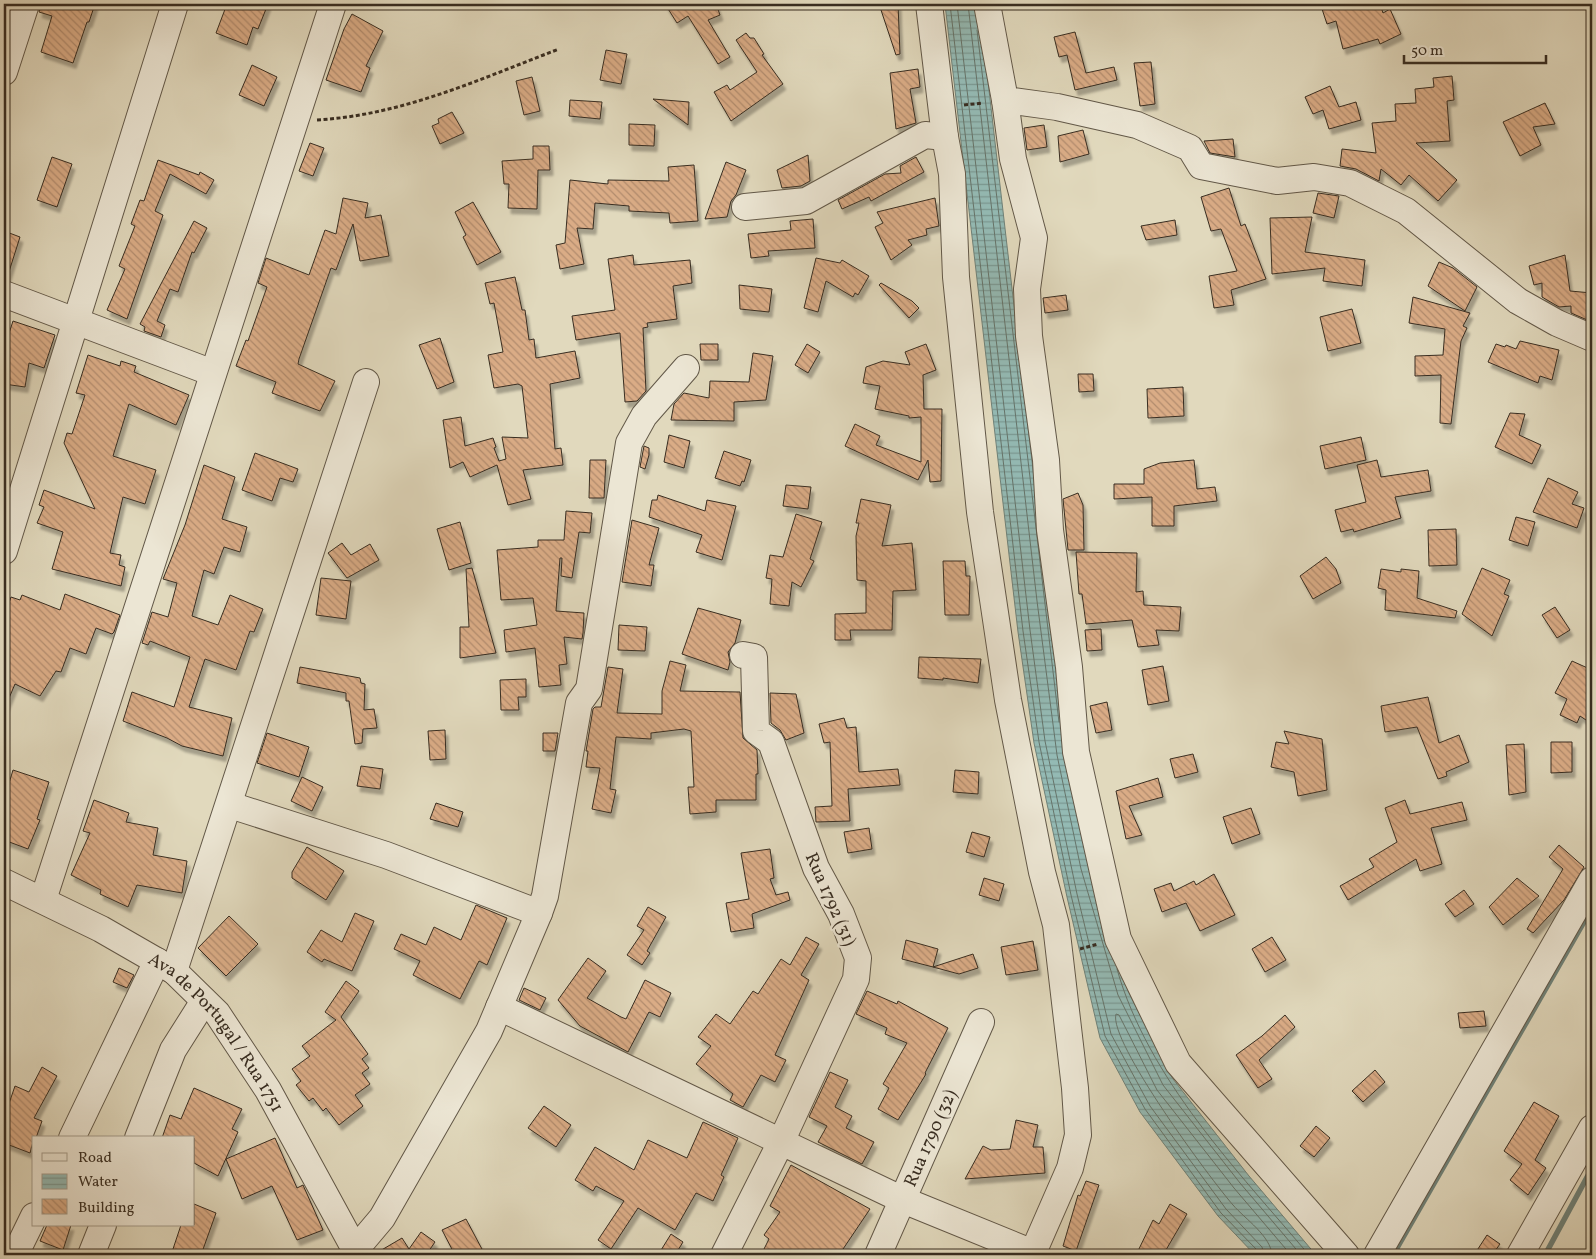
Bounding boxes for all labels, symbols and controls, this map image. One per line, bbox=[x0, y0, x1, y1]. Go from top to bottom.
scale bar bbox=[1404, 32, 1546, 64]
text: 50 m bbox=[1411, 41, 1443, 62]
street label: Rua 1792 (31) bbox=[798, 849, 861, 950]
street label: Ava de Portugal / Rua 1751 bbox=[143, 948, 289, 1117]
street label: Rua 1790 (32) bbox=[899, 1086, 964, 1191]
legend bbox=[32, 1136, 195, 1226]
text: Road bbox=[78, 1148, 112, 1169]
text: Water bbox=[78, 1172, 118, 1193]
text: Building bbox=[78, 1198, 135, 1219]

